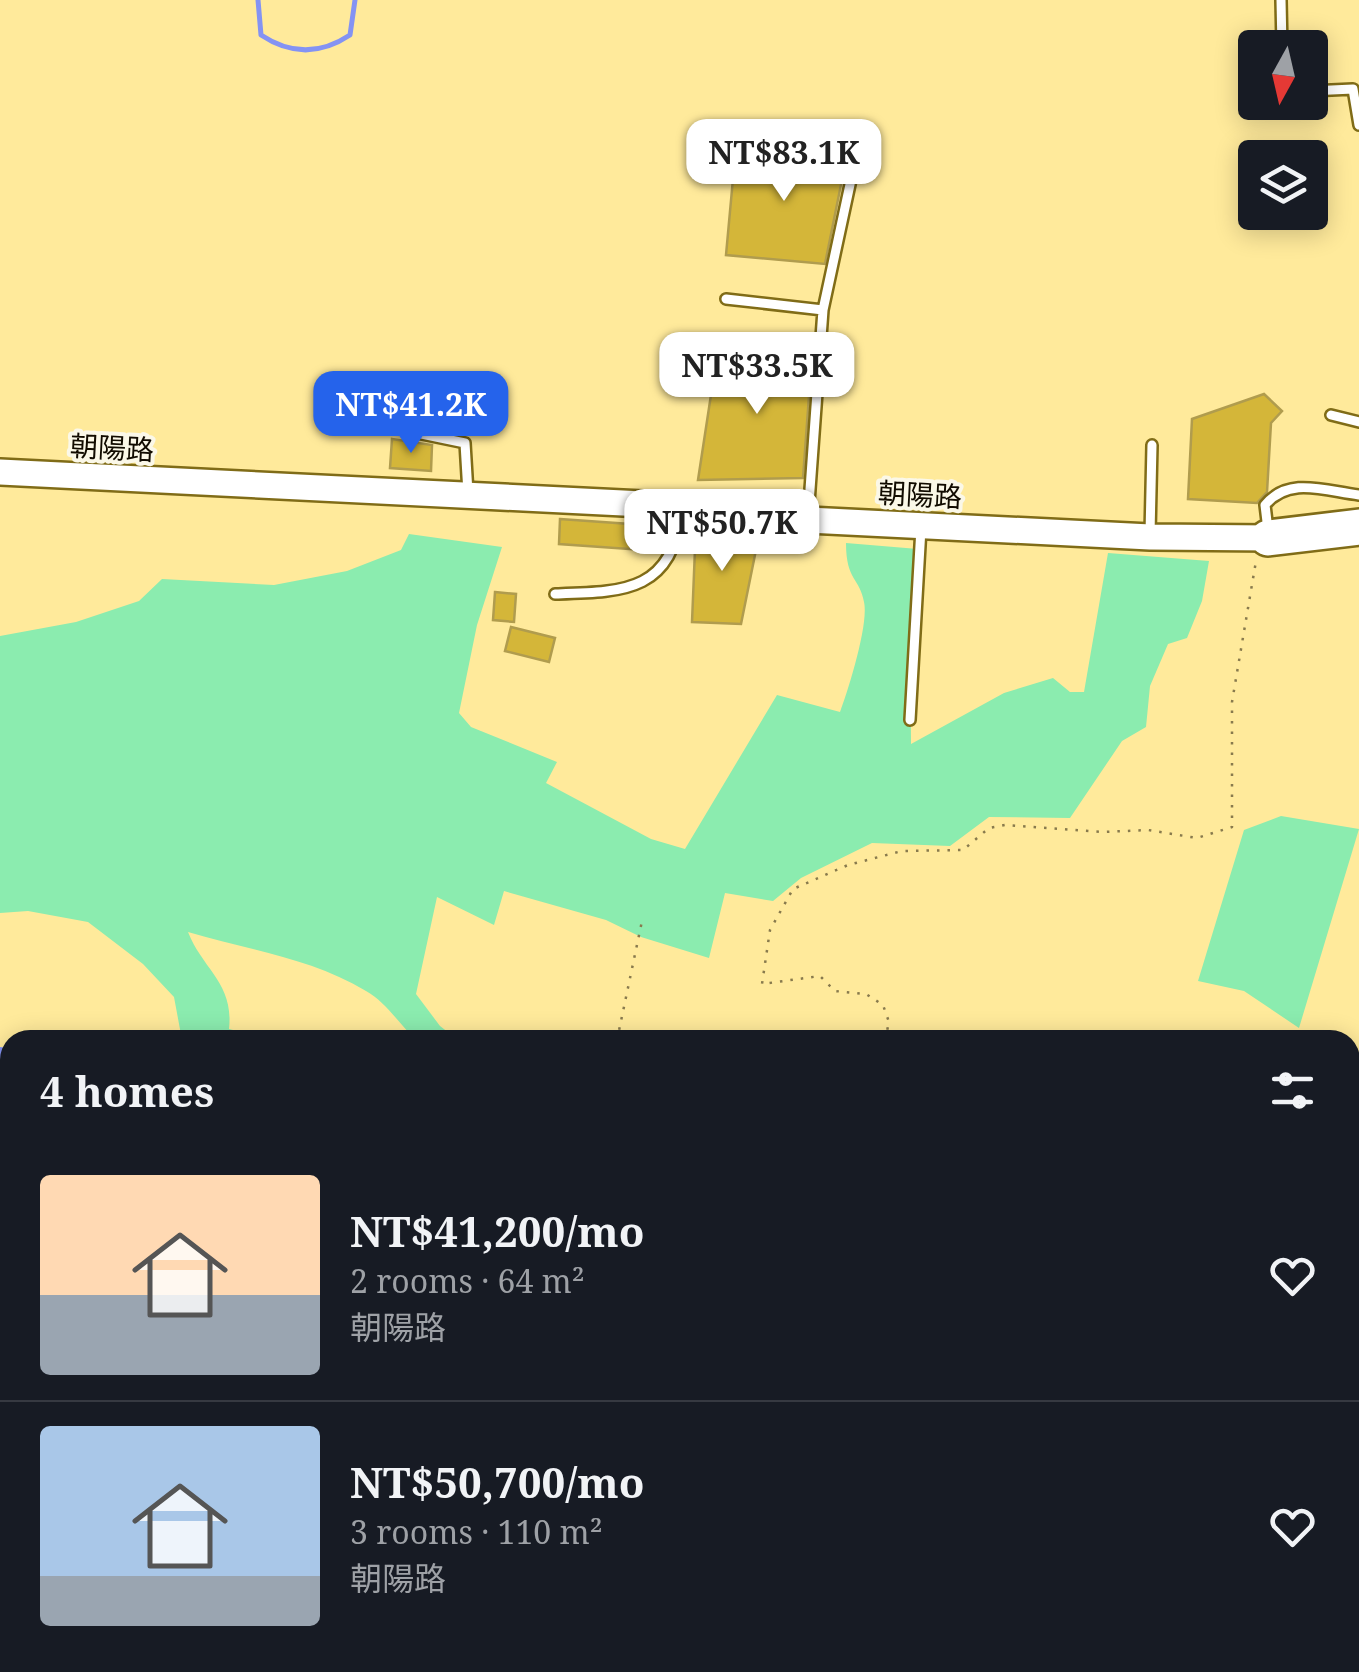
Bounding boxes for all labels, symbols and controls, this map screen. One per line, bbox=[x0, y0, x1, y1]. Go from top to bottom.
north arrow bbox=[1238, 30, 1328, 120]
map controls bbox=[1238, 30, 1328, 230]
pin: NT$83.1K bbox=[681, 119, 887, 204]
text: NT$83.1K bbox=[708, 130, 860, 173]
button: layers bbox=[1238, 140, 1328, 230]
pin: NT$33.5K bbox=[654, 332, 860, 417]
text: NT$33.5K bbox=[681, 343, 833, 386]
pin: NT$41.2K bbox=[308, 371, 514, 456]
text: NT$41.2K bbox=[335, 382, 487, 425]
street label: 朝陽路 bbox=[69, 426, 155, 468]
street label: 朝陽路 bbox=[877, 473, 963, 515]
pin: NT$50.7K bbox=[619, 489, 825, 574]
text: NT$50.7K bbox=[646, 500, 798, 543]
text: 4 homes bbox=[40, 1062, 214, 1119]
icon: filters bbox=[1265, 1063, 1320, 1118]
text: NT$41,200/mo bbox=[350, 1202, 645, 1259]
icon: home bbox=[120, 1215, 240, 1335]
icon: heart bbox=[1265, 1248, 1320, 1303]
text: 2 rooms · 64 m² bbox=[350, 1259, 585, 1302]
text: 朝陽路 bbox=[350, 1305, 446, 1348]
text: NT$50,700/mo bbox=[350, 1453, 645, 1510]
icon: home bbox=[120, 1466, 240, 1586]
icon: heart bbox=[1265, 1499, 1320, 1554]
text: 3 rooms · 110 m² bbox=[350, 1510, 603, 1553]
text: 朝陽路 bbox=[350, 1556, 446, 1599]

